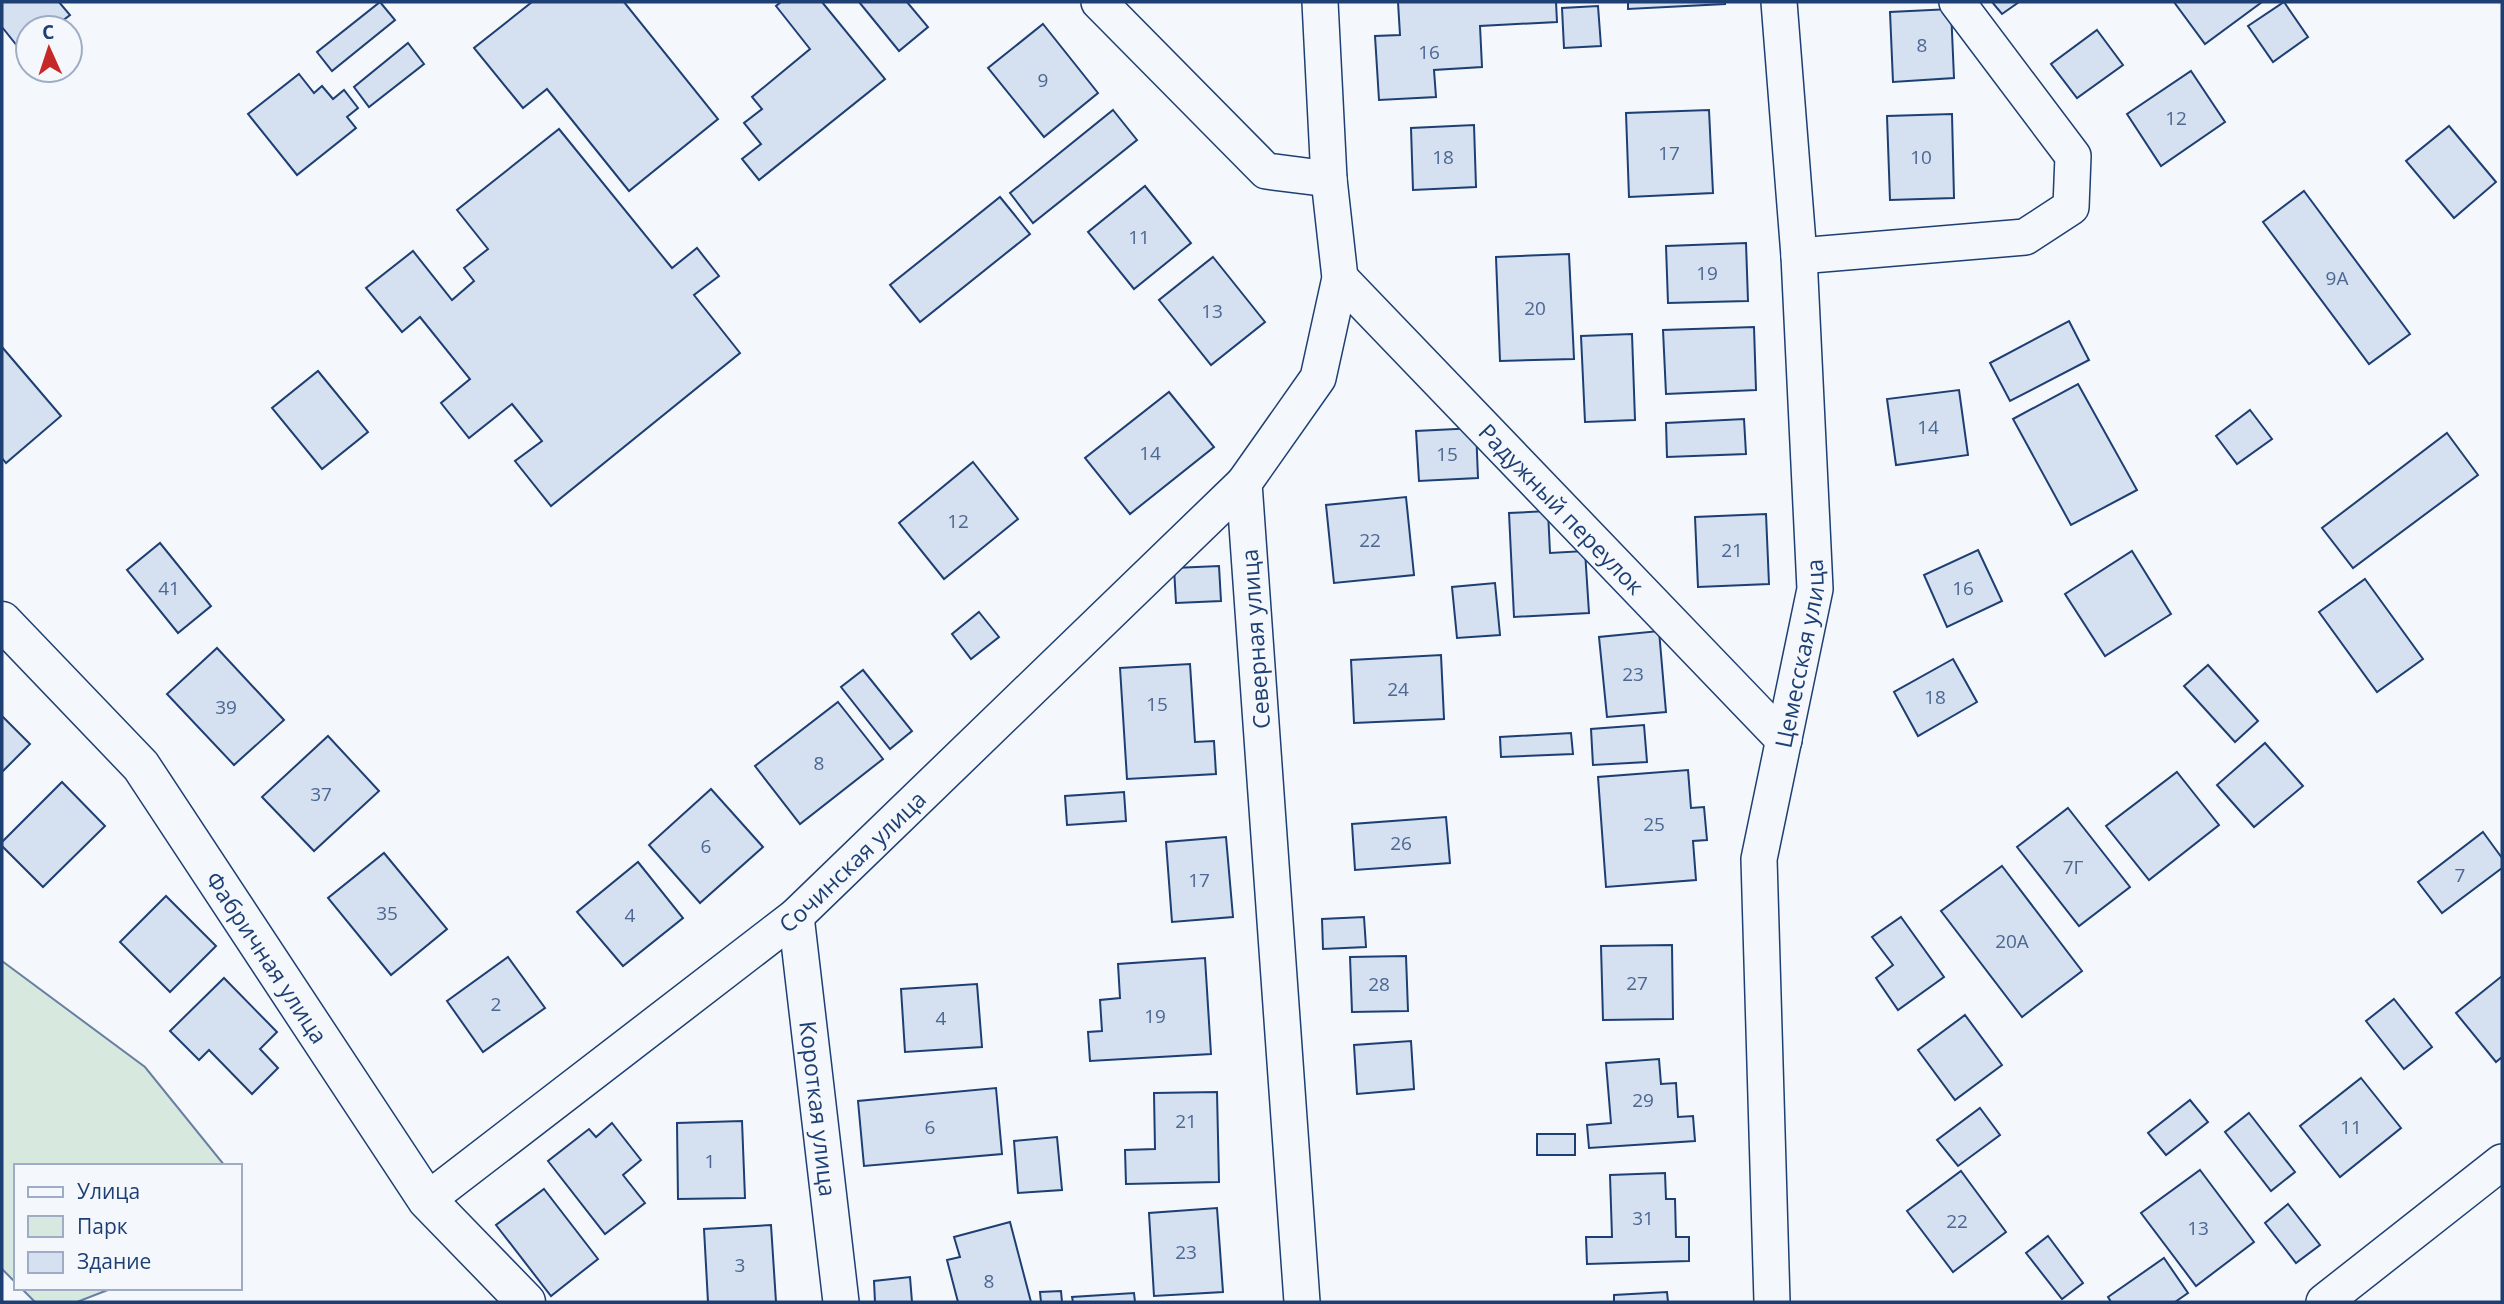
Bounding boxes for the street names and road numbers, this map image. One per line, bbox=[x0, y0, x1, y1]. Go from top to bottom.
street label: Радужный переулок bbox=[1472, 416, 1652, 601]
street label: Северная улица bbox=[1233, 548, 1277, 730]
street label: Цемесская улица bbox=[1766, 558, 1831, 751]
street label: Сочинская улица bbox=[772, 783, 933, 940]
street label: Фабричная улица bbox=[199, 865, 335, 1050]
street label: Короткая улица bbox=[792, 1019, 845, 1198]

